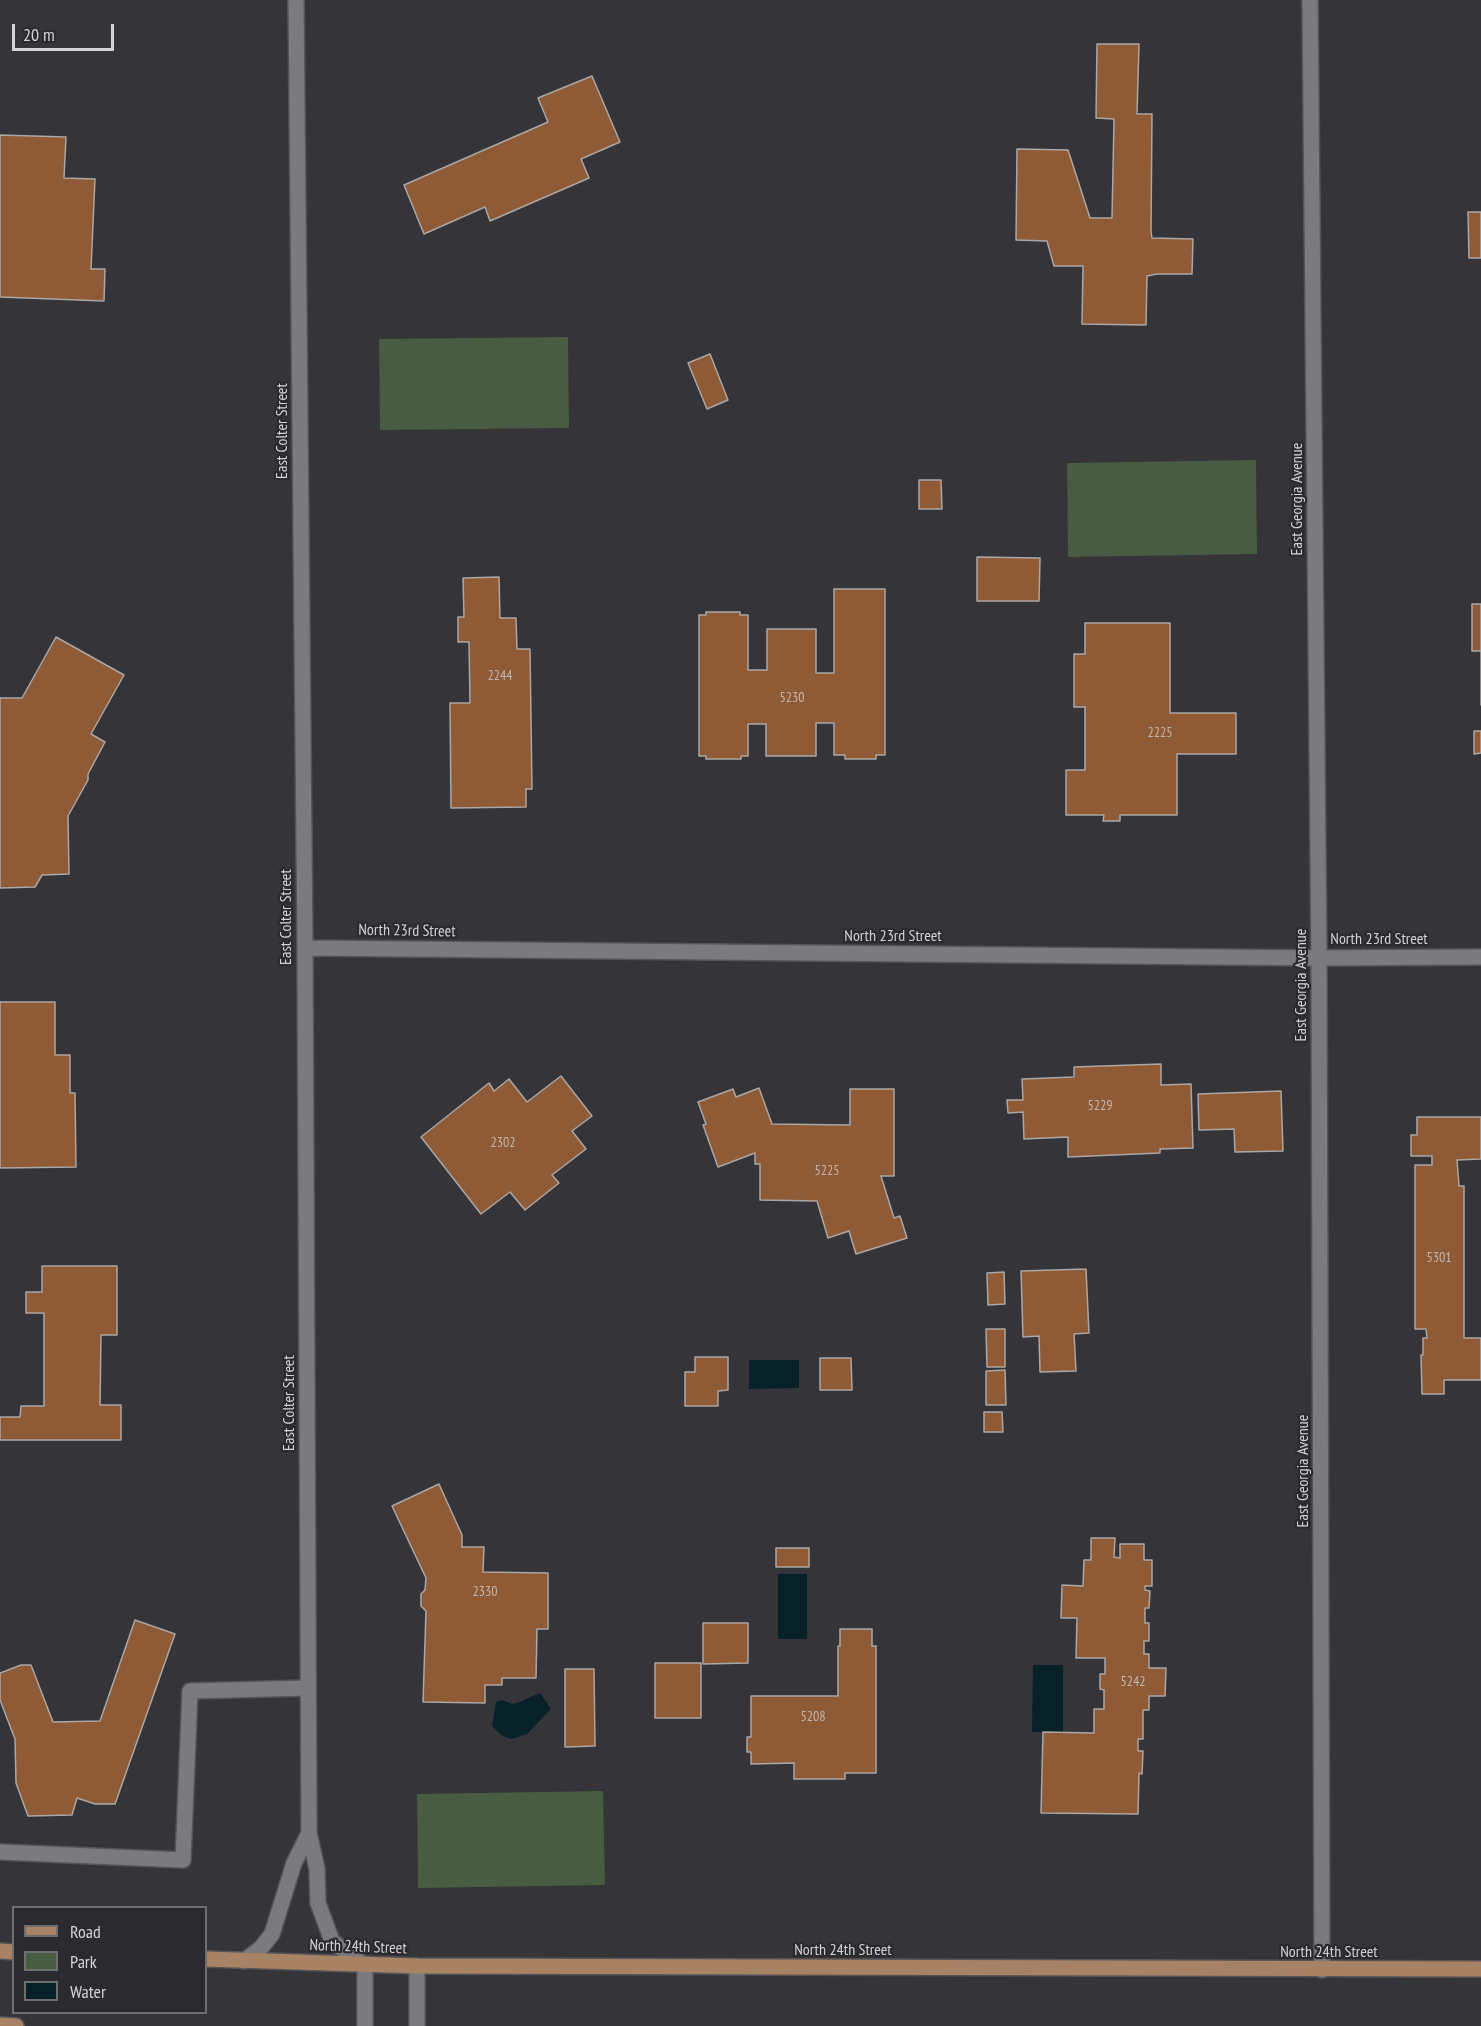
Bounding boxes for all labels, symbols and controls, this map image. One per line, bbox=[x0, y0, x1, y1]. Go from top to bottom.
scale bar bbox=[15, 12, 117, 50]
text: 20 m bbox=[23, 23, 55, 46]
street label: East Colter Street bbox=[272, 383, 292, 479]
street label: East Georgia Avenue bbox=[1287, 443, 1307, 555]
house number: 2244 bbox=[487, 668, 513, 684]
house number: 5230 bbox=[779, 690, 805, 706]
house number: 2225 bbox=[1147, 725, 1173, 741]
street label: East Colter Street bbox=[276, 869, 296, 965]
street label: North 23rd Street bbox=[358, 921, 456, 941]
street label: North 23rd Street bbox=[844, 926, 942, 946]
street label: East Georgia Avenue bbox=[1291, 929, 1311, 1041]
street label: North 23rd Street bbox=[1330, 929, 1428, 949]
house number: 5229 bbox=[1087, 1098, 1113, 1114]
house number: 2302 bbox=[490, 1135, 516, 1151]
house number: 5225 bbox=[814, 1163, 840, 1179]
house number: 5301 bbox=[1426, 1250, 1452, 1266]
street label: East Colter Street bbox=[279, 1355, 299, 1451]
street label: East Georgia Avenue bbox=[1293, 1415, 1313, 1527]
house number: 2330 bbox=[472, 1584, 498, 1600]
house number: 5242 bbox=[1120, 1674, 1146, 1690]
house number: 5208 bbox=[800, 1709, 826, 1725]
legend bbox=[12, 1906, 207, 2014]
text: Road bbox=[70, 1920, 101, 1943]
street label: North 24th Street bbox=[309, 1936, 407, 1958]
street label: North 24th Street bbox=[794, 1940, 892, 1960]
street label: North 24th Street bbox=[1280, 1942, 1378, 1962]
text: Park bbox=[70, 1950, 97, 1973]
text: Water bbox=[70, 1980, 106, 2003]

